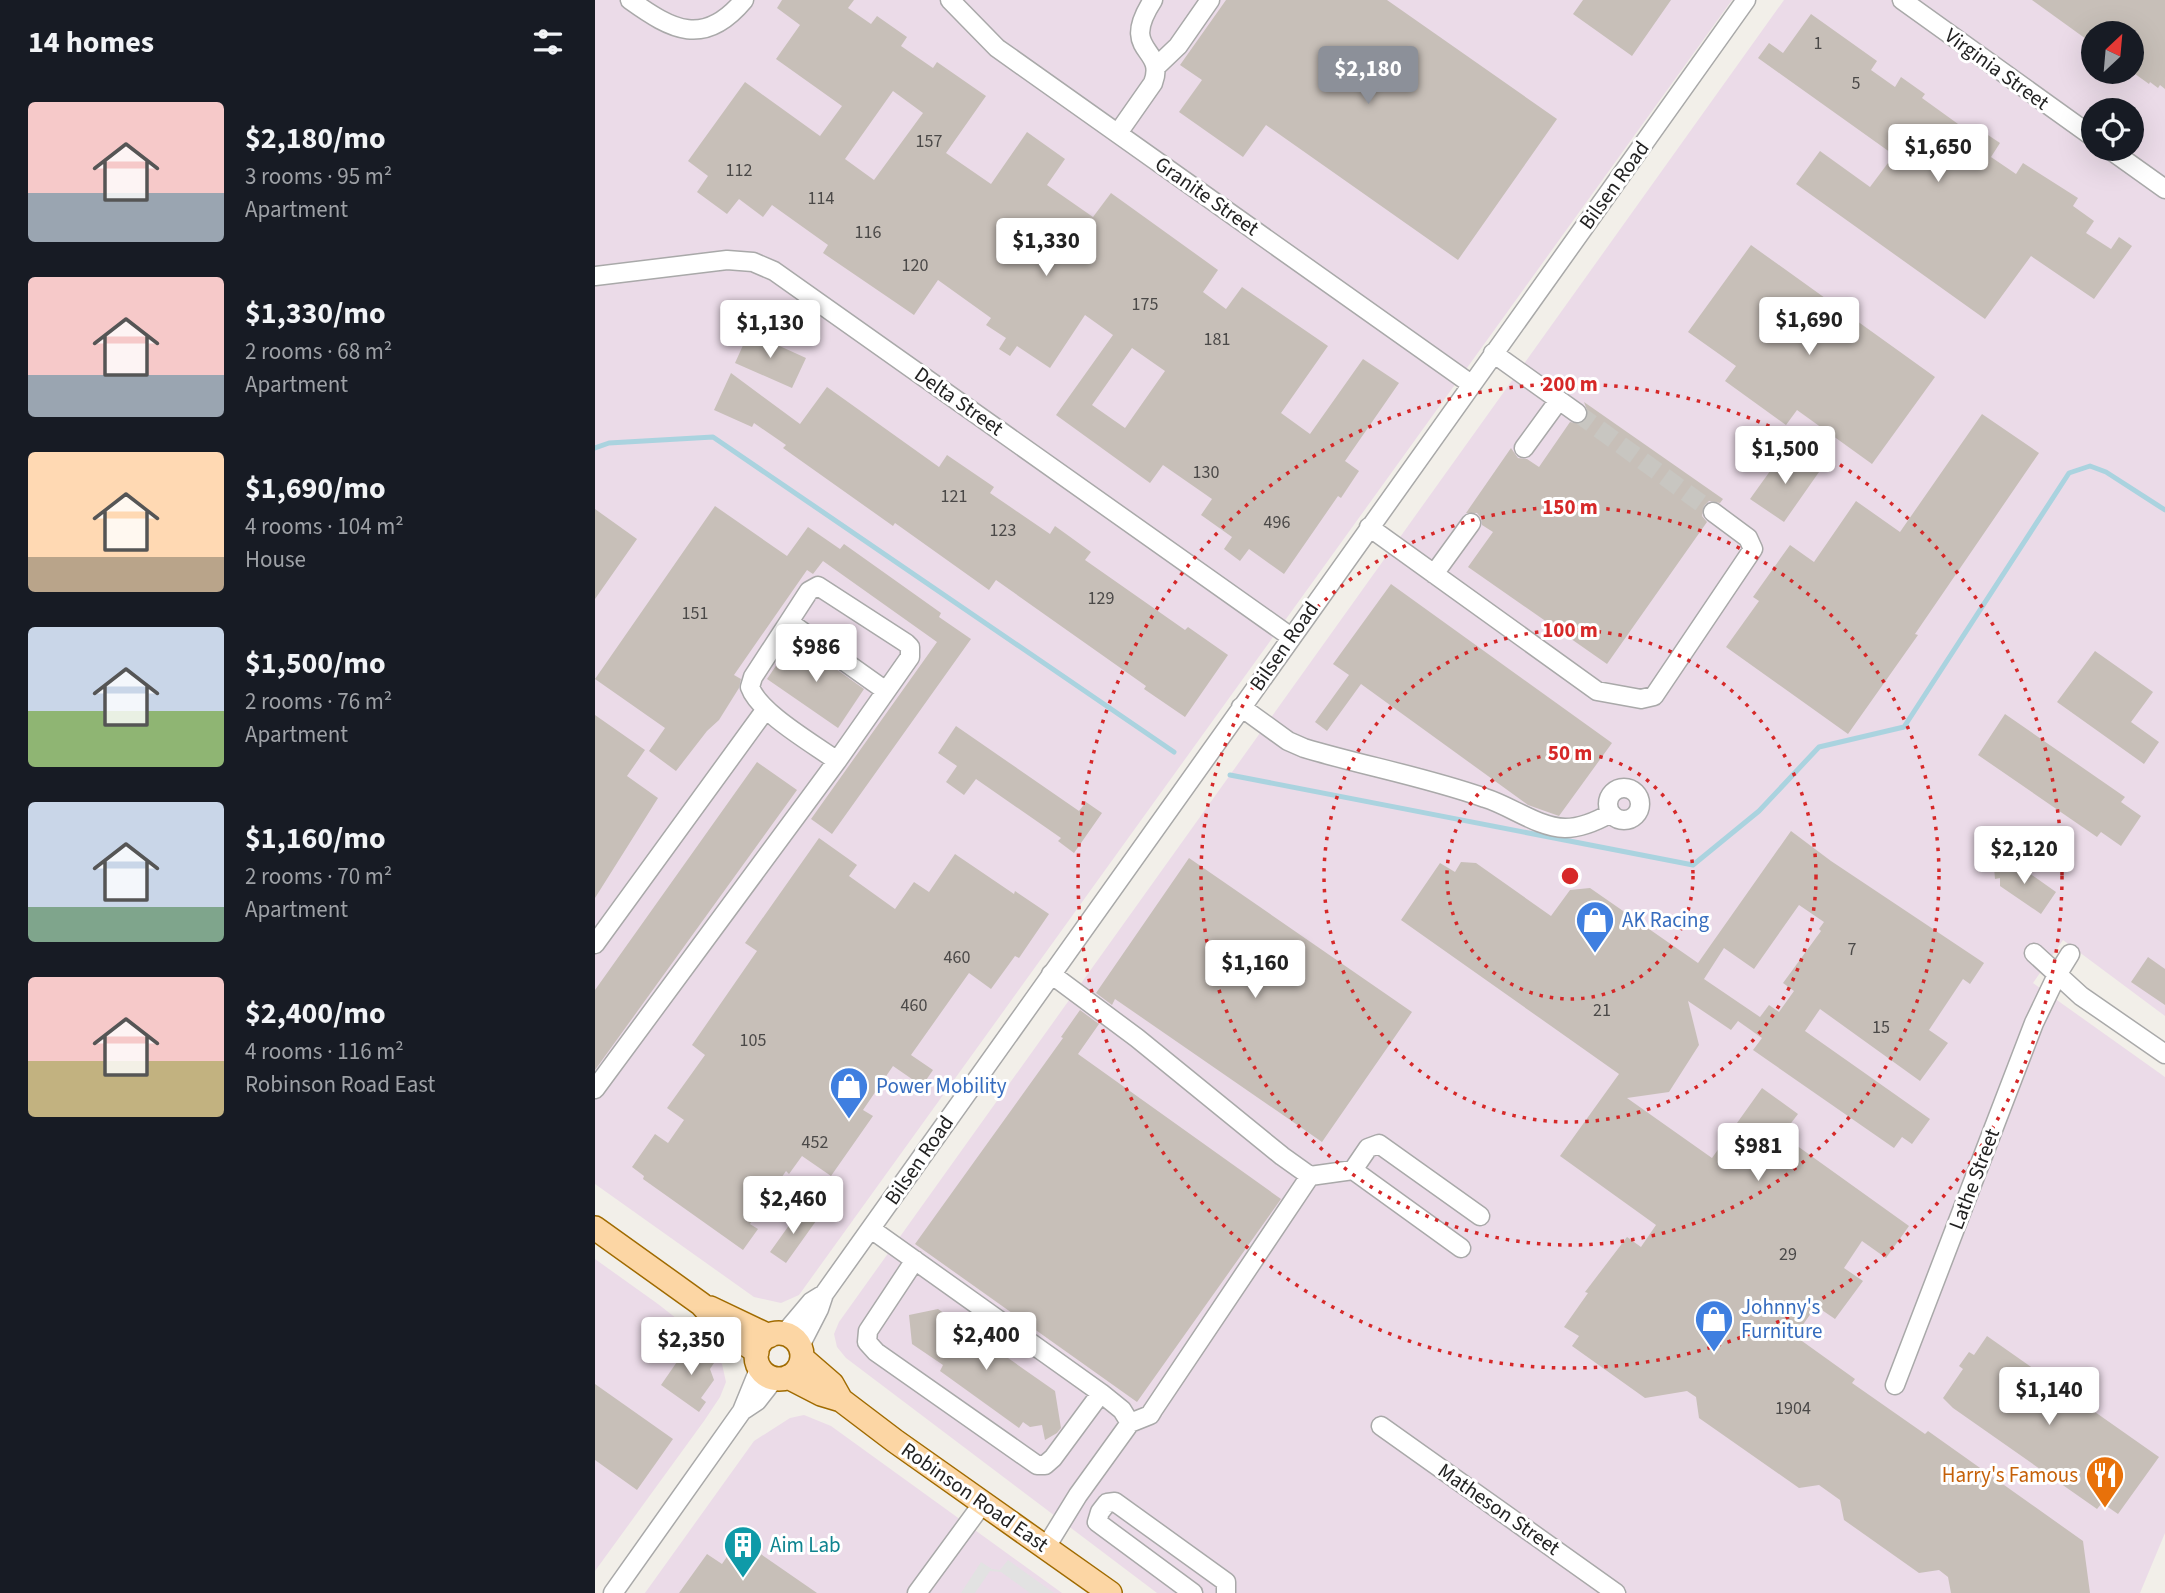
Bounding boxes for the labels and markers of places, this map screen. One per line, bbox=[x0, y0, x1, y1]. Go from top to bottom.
pin: $2,180 bbox=[1311, 46, 1425, 106]
pin: $1,650 bbox=[1881, 124, 1995, 184]
pin: $1,330 bbox=[989, 218, 1103, 278]
pin: $1,690 bbox=[1752, 298, 1866, 357]
pin: $1,130 bbox=[713, 300, 827, 360]
pin: $1,500 bbox=[1728, 426, 1842, 486]
pin: $986 bbox=[775, 624, 857, 684]
pin: $2,120 bbox=[1967, 826, 2081, 886]
centre of rings bbox=[1558, 864, 1582, 888]
shop icon: AK Racing bbox=[1574, 899, 1616, 954]
place label: AK Racing bbox=[1622, 905, 1709, 935]
pin: $1,160 bbox=[1198, 940, 1312, 1000]
shop icon: Power Mobility bbox=[828, 1065, 870, 1120]
place label: Power Mobility bbox=[876, 1071, 1007, 1101]
pin: $981 bbox=[1717, 1124, 1799, 1183]
pin: $2,460 bbox=[736, 1176, 850, 1236]
place label: Johnny's Furniture bbox=[1741, 1292, 1822, 1346]
shop icon: Johnny's Furniture bbox=[1693, 1298, 1735, 1353]
pin: $2,400 bbox=[929, 1312, 1043, 1372]
pin: $2,350 bbox=[634, 1318, 748, 1377]
pin: $1,140 bbox=[1992, 1368, 2106, 1427]
restaurant icon: Harry's Famous bbox=[2084, 1454, 2126, 1509]
place label: Harry's Famous bbox=[1942, 1460, 2078, 1490]
building icon: Aim Lab bbox=[722, 1524, 764, 1579]
place label: Aim Lab bbox=[770, 1530, 841, 1560]

